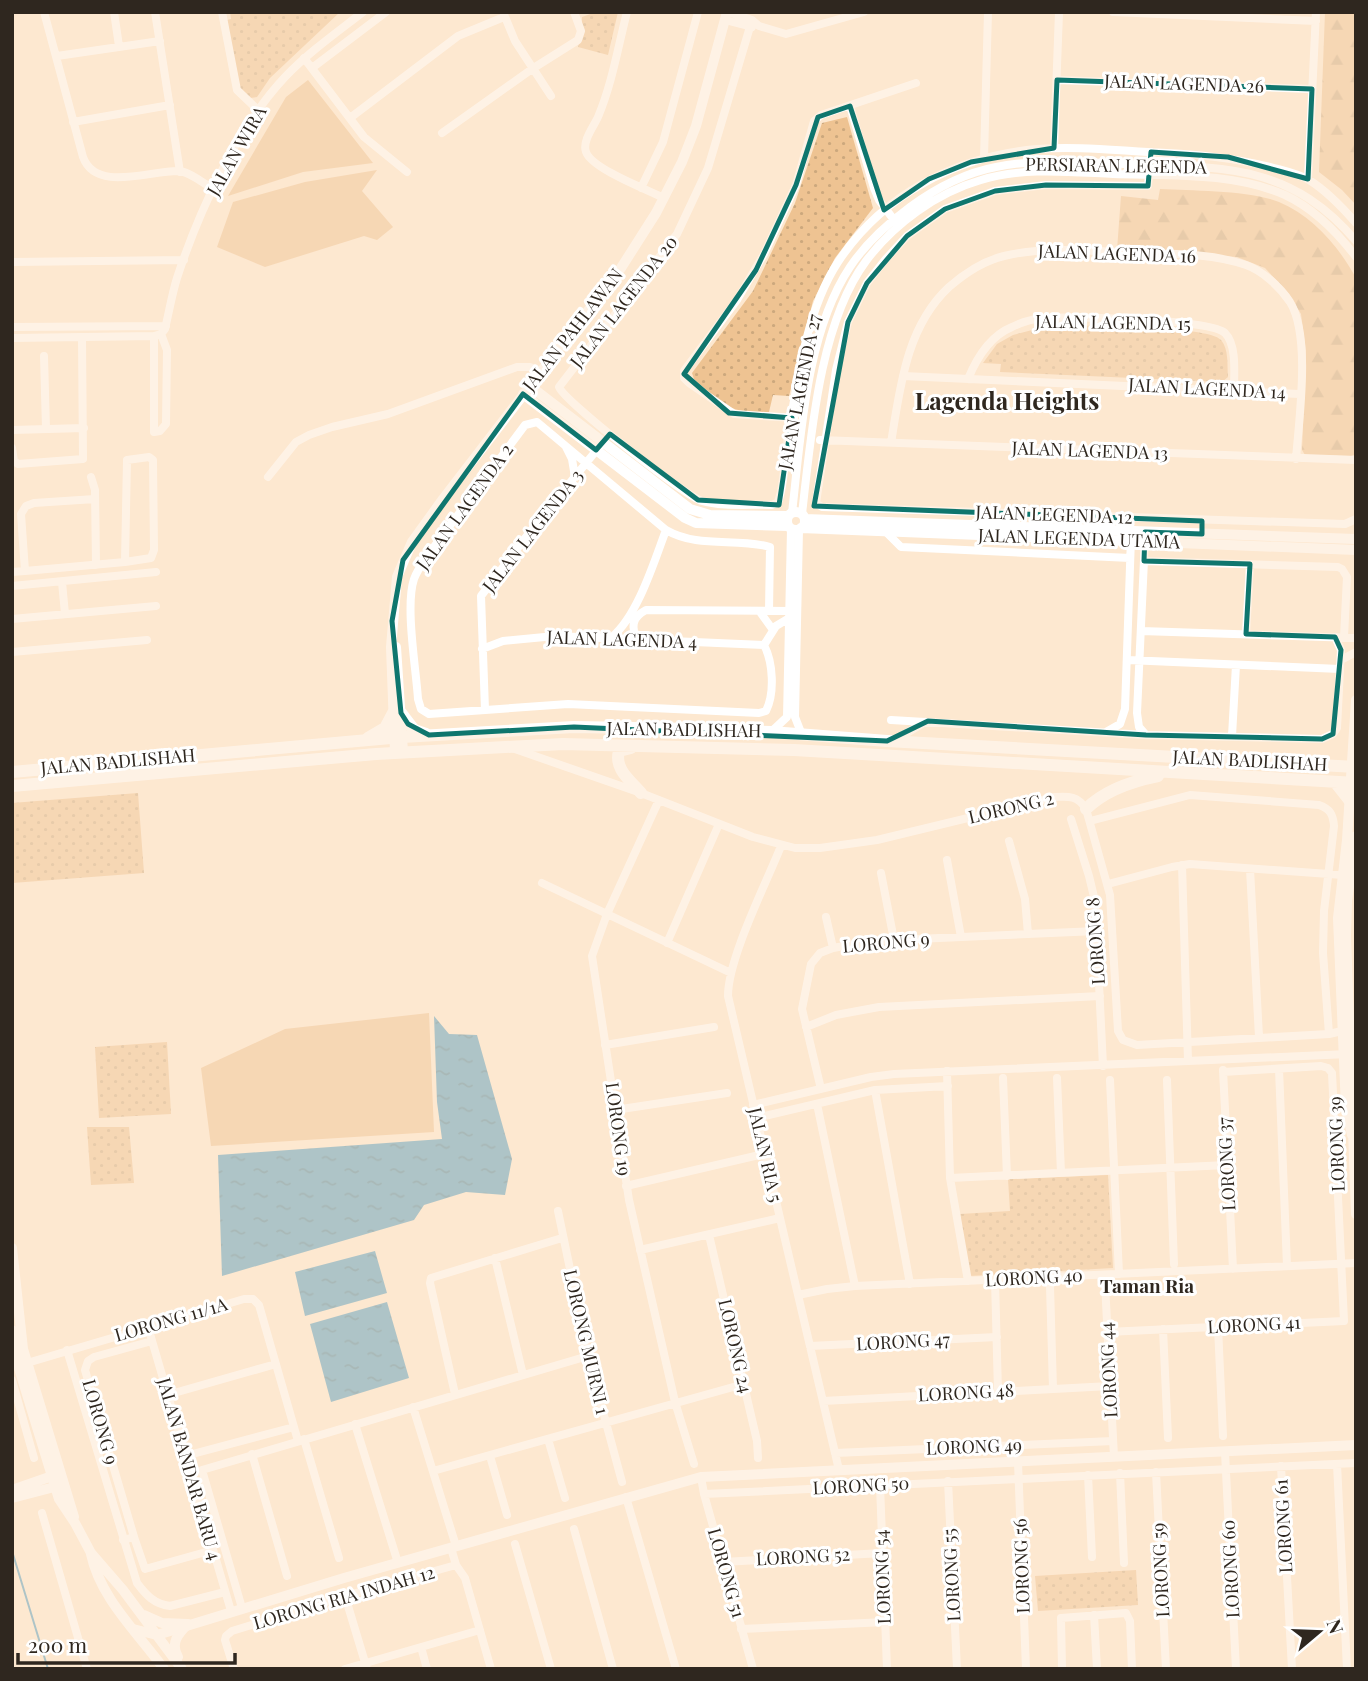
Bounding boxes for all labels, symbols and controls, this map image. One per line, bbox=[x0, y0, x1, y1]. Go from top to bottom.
street label: JALAN LAGENDA 26 bbox=[1103, 68, 1264, 98]
street label: JALAN WIRA bbox=[200, 101, 272, 201]
street label: PERSIARAN LEGENDA bbox=[1025, 151, 1208, 179]
street label: JALAN LAGENDA 20 bbox=[563, 230, 682, 373]
street label: JALAN LAGENDA 16 bbox=[1037, 238, 1196, 268]
street label: JALAN PAHLAWAN bbox=[516, 263, 628, 397]
street label: JALAN LAGENDA 15 bbox=[1034, 309, 1191, 335]
street label: JALAN LAGENDA 27 bbox=[772, 311, 826, 473]
street label: JALAN LAGENDA 14 bbox=[1127, 372, 1286, 404]
district label: Lagenda Heights bbox=[915, 384, 1099, 416]
street label: JALAN LAGENDA 13 bbox=[1010, 435, 1169, 465]
street label: JALAN LAGENDA 2 bbox=[410, 438, 518, 575]
street label: JALAN LAGENDA 3 bbox=[476, 464, 588, 598]
street label: JALAN LEGENDA 12 bbox=[974, 499, 1133, 529]
street label: JALAN LEGENDA UTAMA bbox=[976, 522, 1181, 554]
street label: JALAN LAGENDA 4 bbox=[545, 624, 698, 654]
street label: JALAN BADLISHAH bbox=[605, 716, 762, 742]
street label: JALAN BADLISHAH bbox=[39, 742, 196, 780]
street label: JALAN BADLISHAH bbox=[1171, 744, 1328, 776]
street label: LORONG 2 bbox=[966, 786, 1056, 829]
street label: LORONG 8 bbox=[1080, 896, 1110, 986]
street label: LORONG 9 bbox=[841, 926, 931, 958]
street label: LORONG 19 bbox=[601, 1081, 637, 1177]
street label: LORONG 39 bbox=[1322, 1096, 1350, 1192]
street label: JALAN RIA 5 bbox=[743, 1104, 789, 1204]
street label: LORONG 37 bbox=[1212, 1116, 1240, 1212]
street label: LORONG 40 bbox=[985, 1262, 1083, 1292]
street label: LORONG MURNI 1 bbox=[559, 1267, 615, 1417]
district label: Taman Ria bbox=[1100, 1272, 1194, 1298]
street label: LORONG 11/1A bbox=[111, 1291, 231, 1347]
street label: LORONG 24 bbox=[713, 1296, 758, 1395]
street label: LORONG 41 bbox=[1207, 1310, 1302, 1338]
street label: LORONG 44 bbox=[1094, 1322, 1122, 1418]
street label: LORONG 47 bbox=[855, 1327, 951, 1355]
street label: JALAN BANDAR BARU 4 bbox=[152, 1374, 228, 1563]
street label: LORONG 9 bbox=[77, 1376, 125, 1467]
street label: LORONG 48 bbox=[917, 1377, 1015, 1407]
street label: LORONG 49 bbox=[926, 1432, 1022, 1460]
street label: LORONG 50 bbox=[812, 1470, 910, 1500]
street label: LORONG 61 bbox=[1269, 1478, 1297, 1574]
street label: LORONG 56 bbox=[1007, 1518, 1035, 1614]
street label: LORONG 60 bbox=[1215, 1519, 1245, 1619]
street label: LORONG 59 bbox=[1146, 1522, 1174, 1618]
street label: LORONG 51 bbox=[703, 1525, 751, 1621]
street label: LORONG 55 bbox=[937, 1528, 965, 1622]
street label: LORONG 54 bbox=[868, 1529, 896, 1625]
street label: LORONG 52 bbox=[755, 1542, 851, 1570]
street label: LORONG RIA INDAH 12 bbox=[250, 1560, 437, 1634]
north arrow bbox=[1284, 1597, 1354, 1667]
text: N bbox=[1321, 1615, 1351, 1637]
scale bar bbox=[18, 1622, 234, 1666]
text: 200 m bbox=[28, 1630, 87, 1658]

